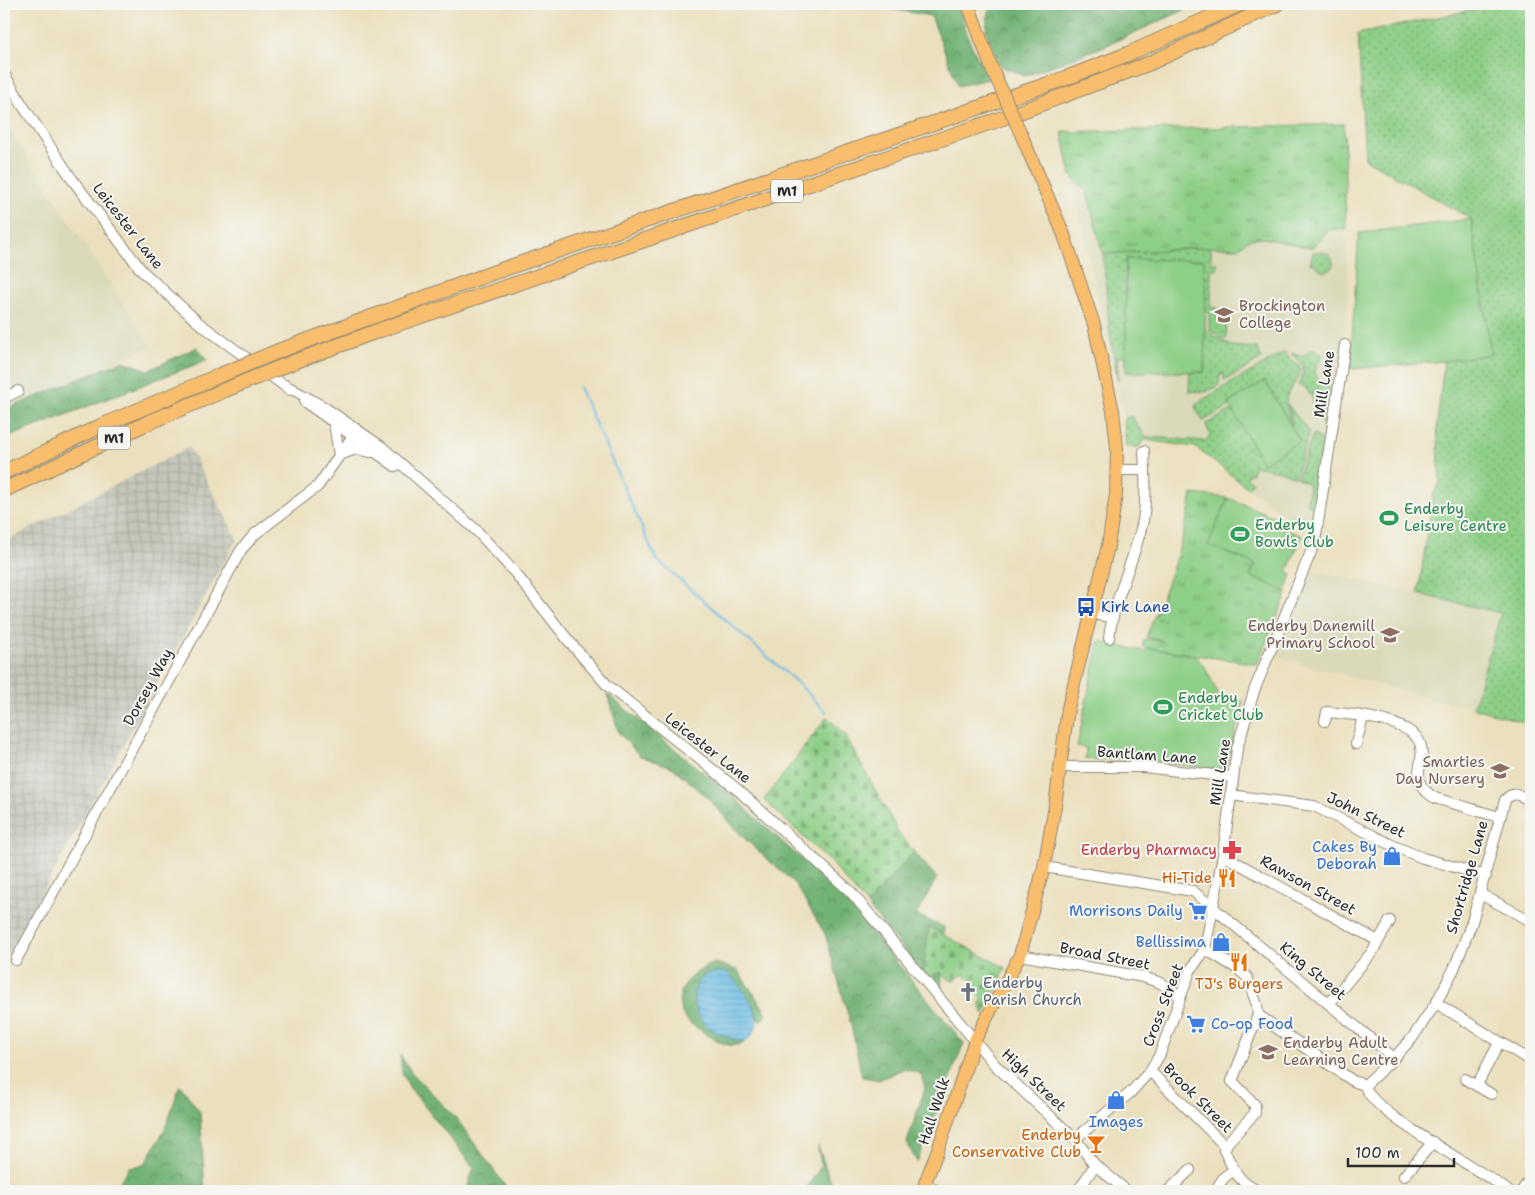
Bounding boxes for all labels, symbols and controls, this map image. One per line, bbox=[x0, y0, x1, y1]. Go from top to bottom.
street label: Leicester Lane bbox=[88, 179, 168, 273]
road number: M1 bbox=[771, 180, 803, 202]
place label: Brockington College bbox=[1239, 296, 1325, 333]
school or university icon: Brockington College bbox=[1213, 304, 1235, 326]
street label: Mill Lane bbox=[1309, 349, 1339, 419]
road number: M1 bbox=[98, 426, 130, 449]
place label: Enderby Leisure Centre bbox=[1404, 499, 1507, 536]
sports icon: Enderby Leisure Centre bbox=[1378, 507, 1400, 529]
place label: Enderby Bowls Club bbox=[1255, 515, 1334, 552]
sports icon: Enderby Bowls Club bbox=[1229, 523, 1251, 545]
bus stop icon: Kirk Lane bbox=[1075, 596, 1097, 618]
place label: Kirk Lane bbox=[1101, 597, 1170, 617]
place label: Enderby Danemill Primary School bbox=[1248, 616, 1375, 653]
school or university icon: Enderby Danemill Primary School bbox=[1379, 624, 1401, 646]
street label: Dorsey Way bbox=[118, 645, 178, 729]
place label: Enderby Cricket Club bbox=[1178, 688, 1263, 725]
sports icon: Enderby Cricket Club bbox=[1152, 696, 1174, 718]
street label: Leicester Lane bbox=[661, 708, 755, 788]
street label: Mill Lane bbox=[1205, 737, 1235, 807]
street label: Bantlam Lane bbox=[1096, 742, 1198, 768]
place label: Smarties Day Nursery bbox=[1396, 752, 1485, 789]
school or university icon: Smarties Day Nursery bbox=[1489, 760, 1511, 782]
street label: John Street bbox=[1323, 787, 1409, 843]
street label: Shortridge Lane bbox=[1441, 818, 1493, 936]
place label: Cakes By Deborah bbox=[1312, 837, 1377, 874]
pharmacy icon: Enderby Pharmacy bbox=[1221, 839, 1243, 861]
place label: Enderby Pharmacy bbox=[1081, 840, 1217, 860]
shop icon: Cakes By Deborah bbox=[1381, 845, 1403, 867]
street label: Rawson Street bbox=[1257, 850, 1359, 920]
restaurant icon: Hi-Tide bbox=[1216, 867, 1238, 889]
place label: Hi-Tide bbox=[1162, 868, 1212, 888]
supermarket icon: Morrisons Daily bbox=[1187, 900, 1209, 922]
place label: Morrisons Daily bbox=[1069, 901, 1183, 921]
shop icon: Bellissima bbox=[1210, 931, 1232, 953]
place label: Bellissima bbox=[1136, 932, 1207, 952]
street label: Broad Street bbox=[1058, 937, 1152, 975]
street label: King Street bbox=[1276, 937, 1350, 1005]
restaurant icon: TJ's Burgers bbox=[1228, 951, 1250, 973]
street label: Cross Street bbox=[1138, 961, 1188, 1049]
place label: Enderby Parish Church bbox=[983, 973, 1082, 1010]
place label: TJ's Burgers bbox=[1195, 974, 1283, 994]
church icon: Enderby Parish Church bbox=[957, 981, 979, 1003]
supermarket icon: Co-op Food bbox=[1185, 1013, 1207, 1035]
place label: Co-op Food bbox=[1211, 1014, 1294, 1034]
place label: Enderby Adult Learning Centre bbox=[1283, 1033, 1399, 1070]
school or university icon: Enderby Adult Learning Centre bbox=[1257, 1041, 1279, 1063]
street label: High Street bbox=[997, 1044, 1071, 1116]
street label: Brook Street bbox=[1159, 1059, 1237, 1137]
street label: Hall Walk bbox=[914, 1074, 954, 1148]
shop icon: Images bbox=[1105, 1089, 1127, 1111]
place label: Images bbox=[1089, 1112, 1143, 1132]
place label: Enderby Conservative Club bbox=[952, 1125, 1081, 1162]
bar icon: Enderby Conservative Club bbox=[1085, 1133, 1107, 1155]
scale bar bbox=[1348, 1135, 1454, 1167]
text: 100 m bbox=[1355, 1143, 1400, 1163]

